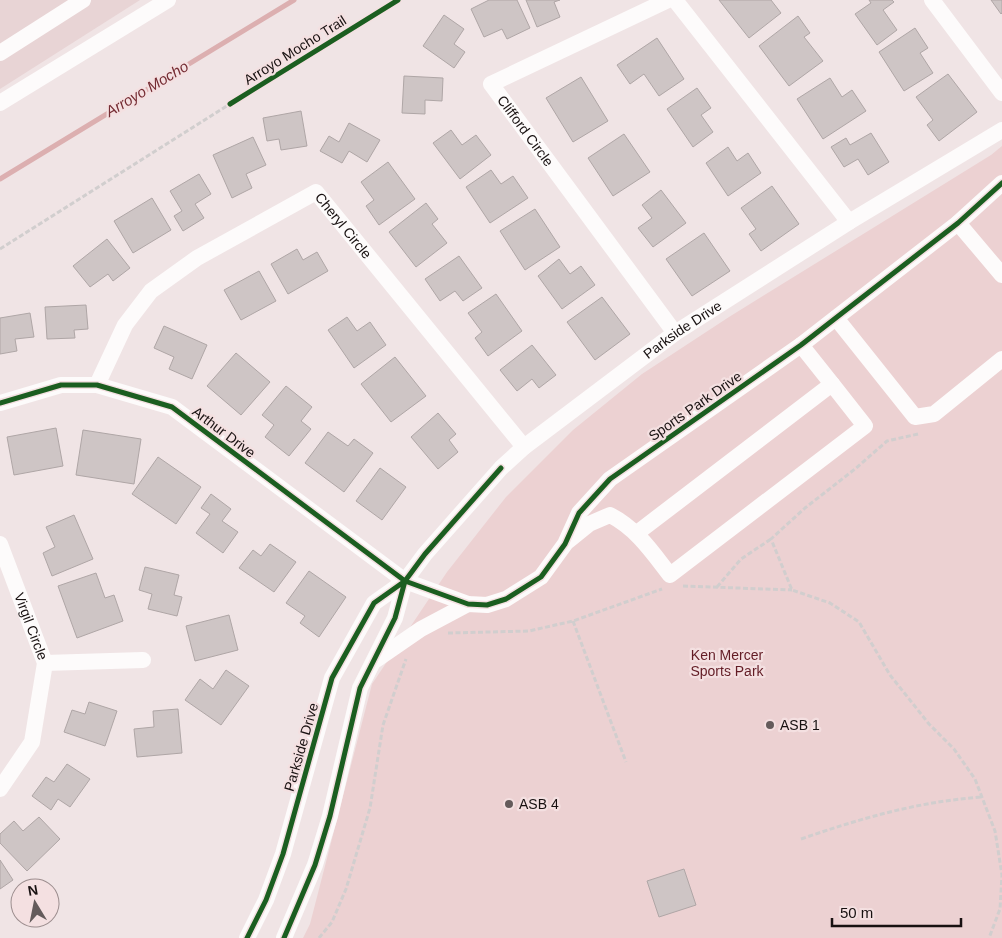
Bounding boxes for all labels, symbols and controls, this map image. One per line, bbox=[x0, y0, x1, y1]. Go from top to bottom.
street label: Arroyo Mocho Trail bbox=[241, 12, 349, 88]
water label: Arroyo Mocho bbox=[101, 57, 191, 120]
street label: Clifford Circle bbox=[494, 92, 557, 169]
street label: Cheryl Circle bbox=[312, 189, 375, 262]
street label: Parkside Drive bbox=[640, 297, 725, 362]
street label: Sports Park Drive bbox=[645, 368, 745, 444]
street label: Arthur Drive bbox=[189, 403, 259, 461]
street label: Virgil Circle bbox=[11, 590, 51, 662]
park label: Ken Mercer Sports Park bbox=[690, 647, 765, 679]
street label: Parkside Drive bbox=[281, 701, 321, 793]
place label: ASB 1 bbox=[780, 717, 820, 733]
marker: ASB 1 bbox=[764, 719, 776, 731]
place label: ASB 4 bbox=[519, 796, 559, 812]
marker: ASB 4 bbox=[503, 798, 515, 810]
north arrow bbox=[10, 878, 60, 928]
text: N bbox=[26, 881, 39, 899]
scale bar bbox=[832, 896, 961, 928]
text: 50 m bbox=[840, 904, 873, 921]

